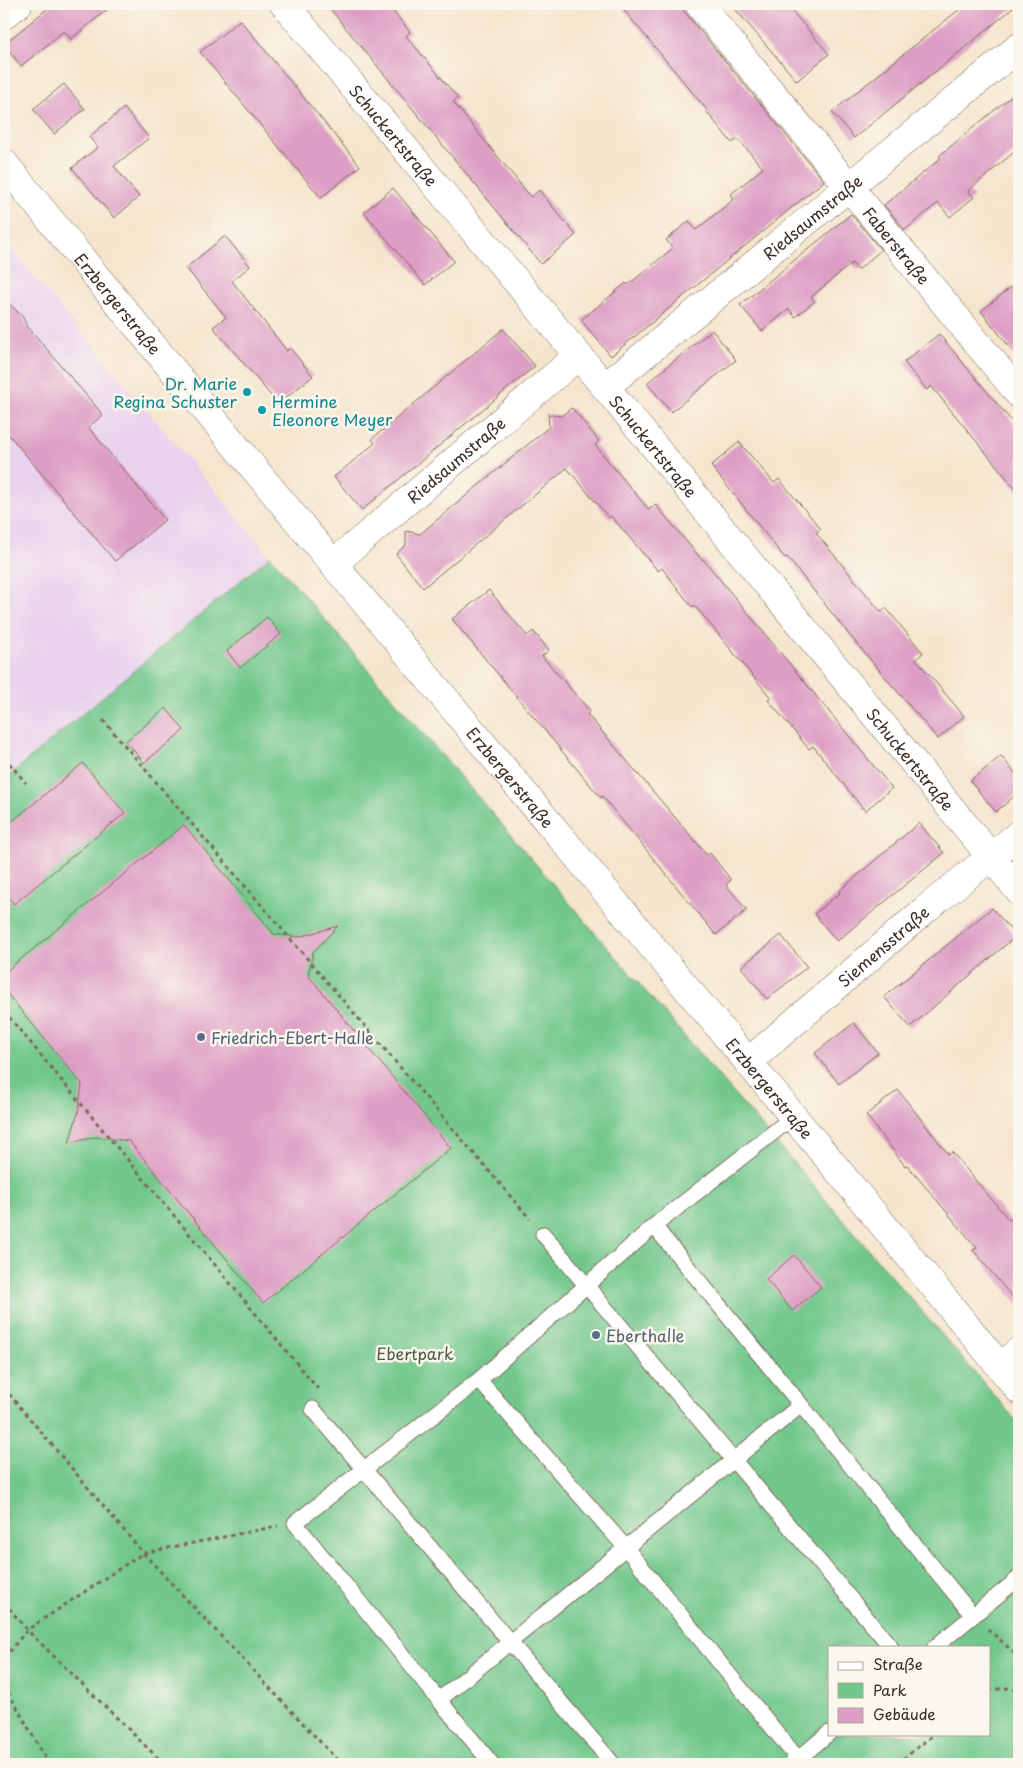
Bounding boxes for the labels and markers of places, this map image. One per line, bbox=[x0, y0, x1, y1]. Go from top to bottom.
place label: Dr. Marie Regina Schuster bbox=[114, 371, 238, 413]
marker: Dr. Marie Regina Schuster bbox=[241, 386, 253, 398]
place label: Hermine Eleonore Meyer bbox=[272, 389, 393, 431]
marker: Hermine Eleonore Meyer bbox=[256, 404, 268, 416]
place label: Friedrich-Ebert-Halle bbox=[211, 1025, 374, 1049]
marker: Friedrich-Ebert-Halle bbox=[195, 1031, 207, 1043]
place label: Eberthalle bbox=[606, 1323, 685, 1347]
marker: Eberthalle bbox=[590, 1329, 602, 1341]

